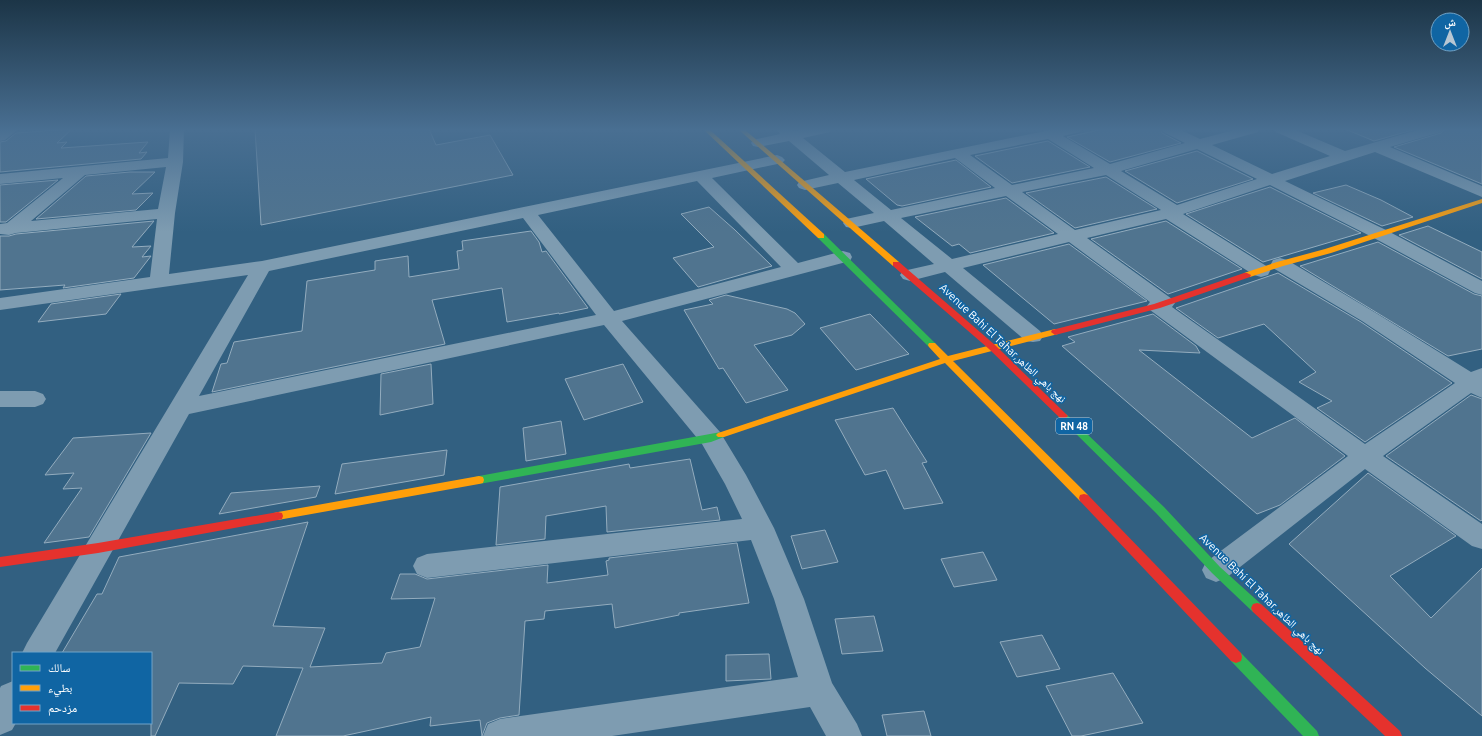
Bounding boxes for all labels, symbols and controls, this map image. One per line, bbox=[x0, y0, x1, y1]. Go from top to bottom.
north arrow bbox=[1430, 12, 1470, 52]
text: ش bbox=[1444, 16, 1456, 30]
street label: Avenue Bahi El Tahar,نهج باهي الطاهر bbox=[936, 281, 1069, 407]
road number: RN 48 bbox=[1056, 418, 1092, 434]
street label: Avenue Bahi El Tahar,نهج باهي الطاهر bbox=[1195, 531, 1327, 659]
legend bbox=[12, 652, 152, 724]
text: سالك bbox=[48, 661, 70, 674]
text: بطيء bbox=[48, 681, 72, 698]
text: مزدحم bbox=[48, 701, 77, 716]

